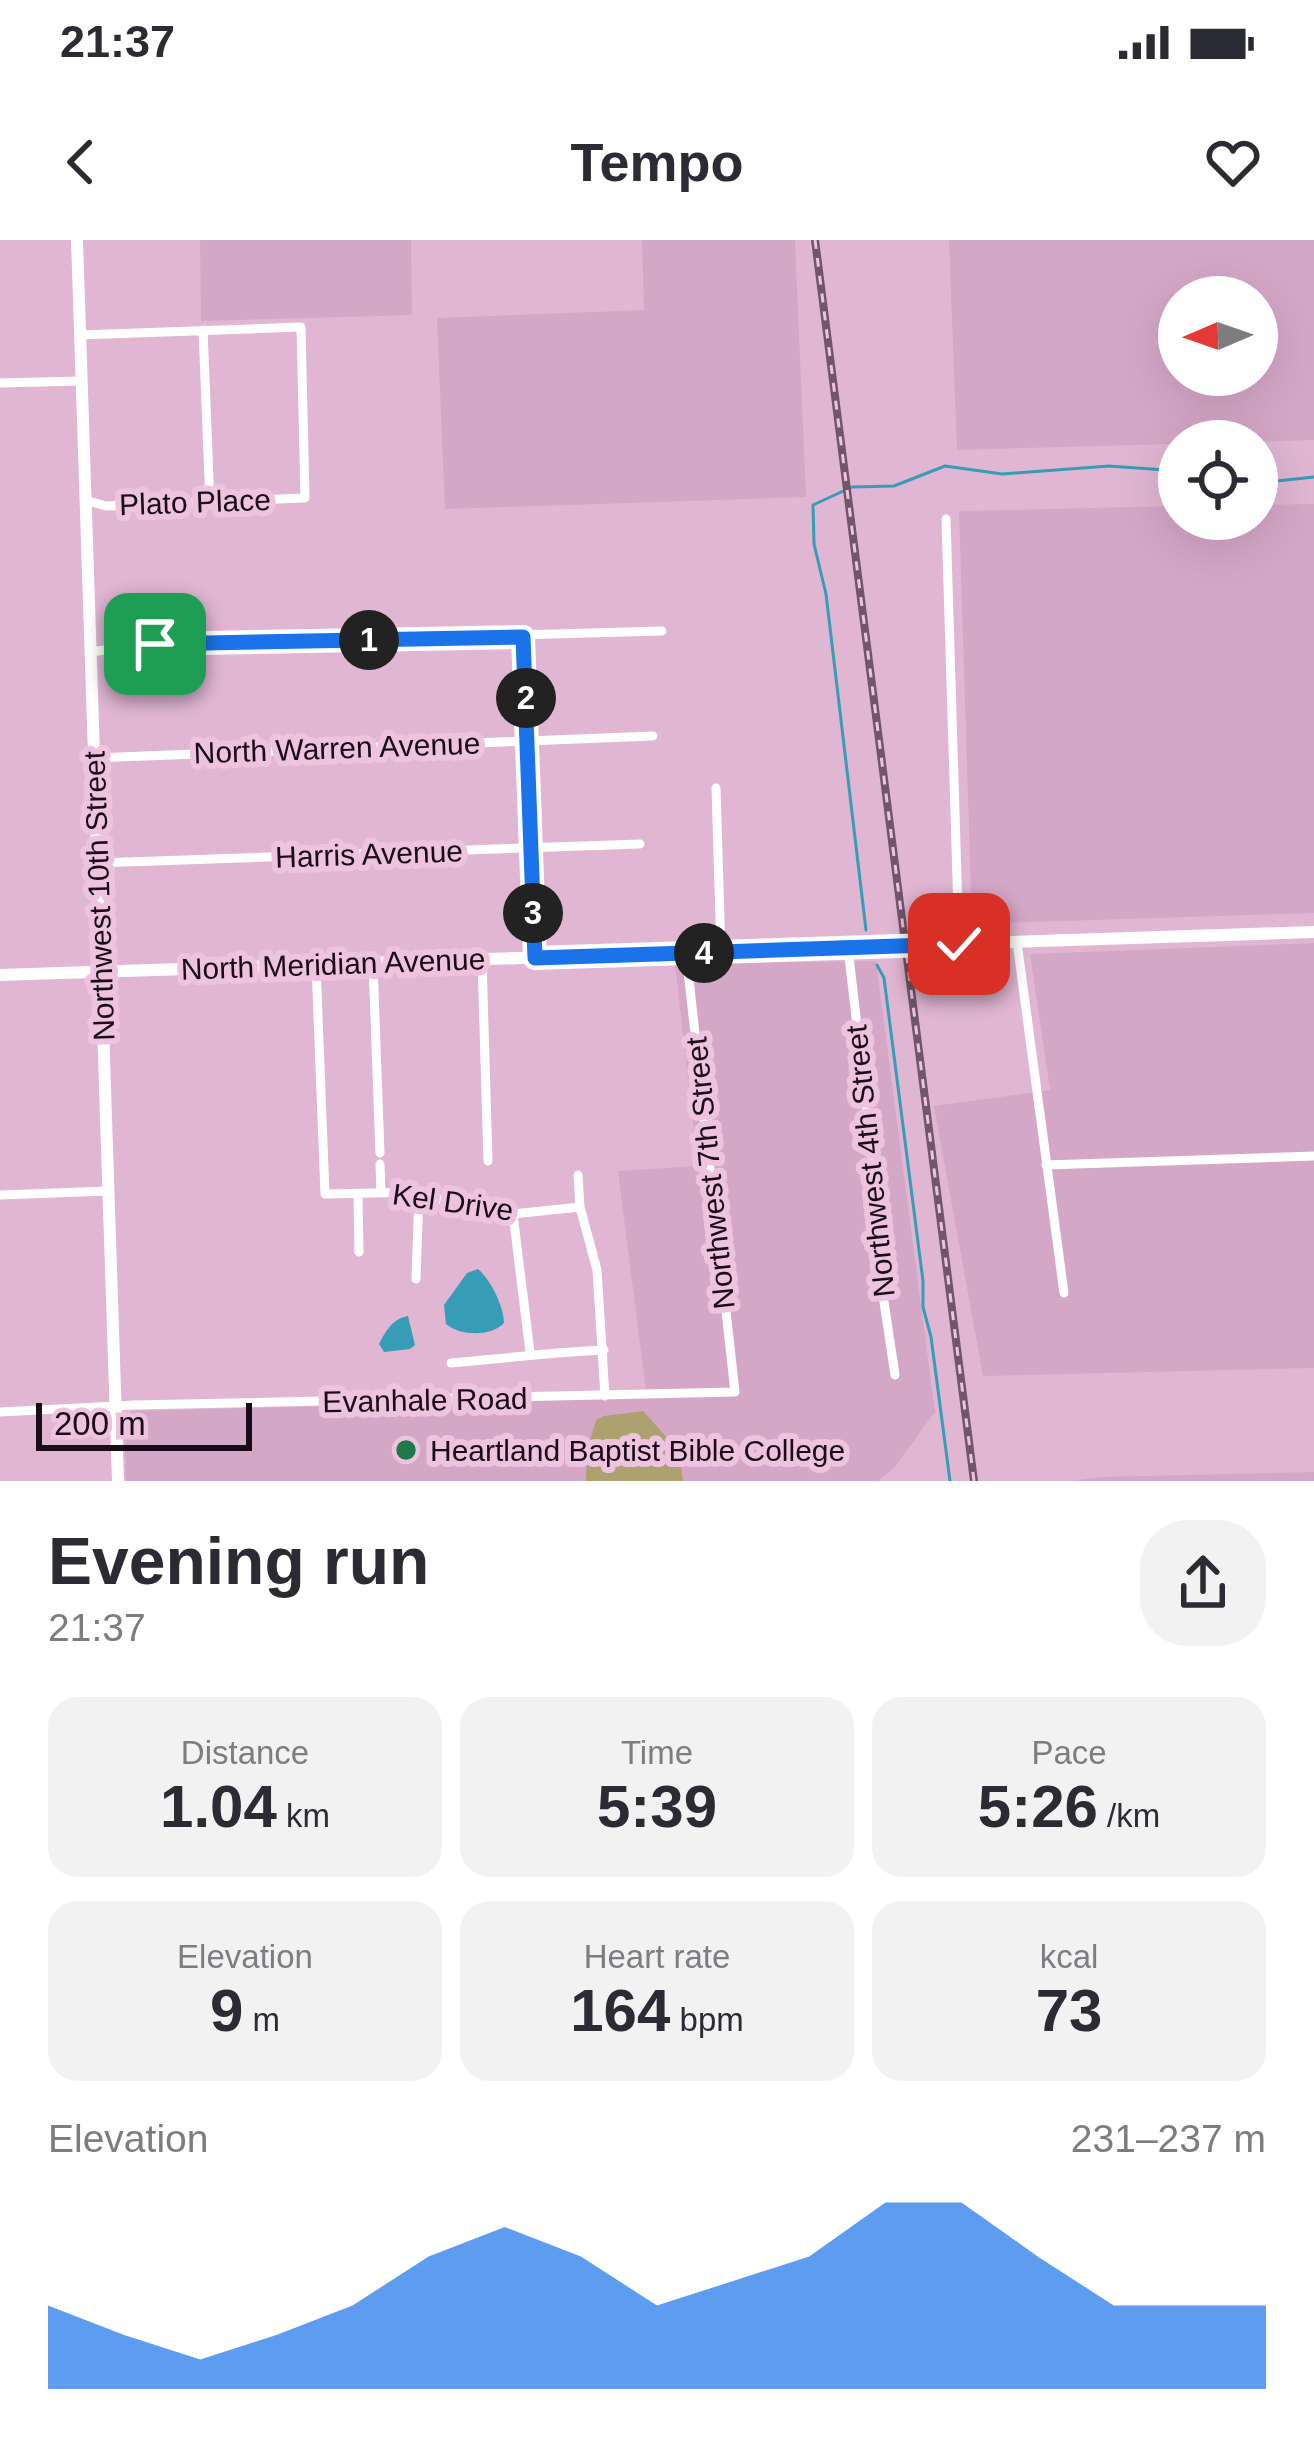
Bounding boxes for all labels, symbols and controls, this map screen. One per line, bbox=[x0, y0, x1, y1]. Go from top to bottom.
text: 21:37 bbox=[60, 16, 175, 67]
icon: back bbox=[48, 129, 114, 195]
icon: heart bbox=[1200, 129, 1266, 195]
text: Tempo bbox=[571, 132, 744, 192]
north arrow bbox=[1158, 276, 1278, 396]
map controls bbox=[1158, 276, 1278, 540]
button: locate bbox=[1158, 420, 1278, 540]
street label: Plato Place bbox=[119, 483, 271, 521]
pin bbox=[104, 593, 206, 695]
pin: 1 bbox=[339, 610, 399, 670]
icon: arrive bbox=[122, 611, 188, 677]
text: 1 bbox=[360, 621, 378, 658]
pin: 2 bbox=[496, 668, 556, 728]
text: 2 bbox=[517, 679, 535, 716]
street label: North Warren Avenue bbox=[193, 727, 481, 769]
street label: Northwest 10th Street bbox=[77, 750, 121, 1042]
street label: Harris Avenue bbox=[275, 834, 463, 874]
pin: 3 bbox=[503, 883, 563, 943]
pin bbox=[908, 893, 1010, 995]
text: 3 bbox=[524, 894, 542, 931]
icon: check bbox=[926, 911, 992, 977]
pin: 4 bbox=[674, 923, 734, 983]
text: 4 bbox=[695, 934, 713, 971]
street label: North Meridian Avenue bbox=[180, 942, 486, 986]
street label: Northwest 4th Street bbox=[839, 1023, 901, 1299]
street label: Northwest 7th Street bbox=[679, 1035, 741, 1311]
street label: Kel Drive bbox=[390, 1177, 516, 1227]
street label: Evanhale Road bbox=[322, 1382, 528, 1418]
scale bar bbox=[36, 1397, 252, 1450]
text: 200 m bbox=[54, 1405, 146, 1442]
place label: Heartland Baptist Bible College bbox=[430, 1434, 845, 1467]
marker: Heartland Baptist Bible College bbox=[393, 1437, 419, 1463]
button: share bbox=[1140, 1520, 1266, 1646]
text: Evening run bbox=[48, 1524, 429, 1598]
text: 21:37 bbox=[48, 1606, 146, 1649]
text: Distance bbox=[181, 1734, 309, 1771]
text: Time bbox=[621, 1734, 693, 1771]
text: Pace bbox=[1031, 1734, 1107, 1771]
text: 1.04 bbox=[160, 1773, 277, 1840]
text: 5:39 bbox=[597, 1773, 717, 1840]
text: 5:26 bbox=[978, 1773, 1098, 1840]
text: km bbox=[277, 1797, 330, 1834]
text: /km bbox=[1098, 1797, 1160, 1834]
text: Elevation bbox=[177, 1938, 313, 1975]
text: Heart rate bbox=[584, 1938, 730, 1975]
text: kcal bbox=[1040, 1938, 1098, 1975]
text: 9 bbox=[210, 1977, 243, 2044]
text: 164 bbox=[570, 1977, 670, 2044]
text: 73 bbox=[1036, 1977, 1102, 2044]
text: m bbox=[243, 2001, 280, 2038]
text: bpm bbox=[670, 2001, 744, 2038]
text: Elevation bbox=[48, 2117, 208, 2160]
text: 231–237 m bbox=[1071, 2117, 1266, 2160]

